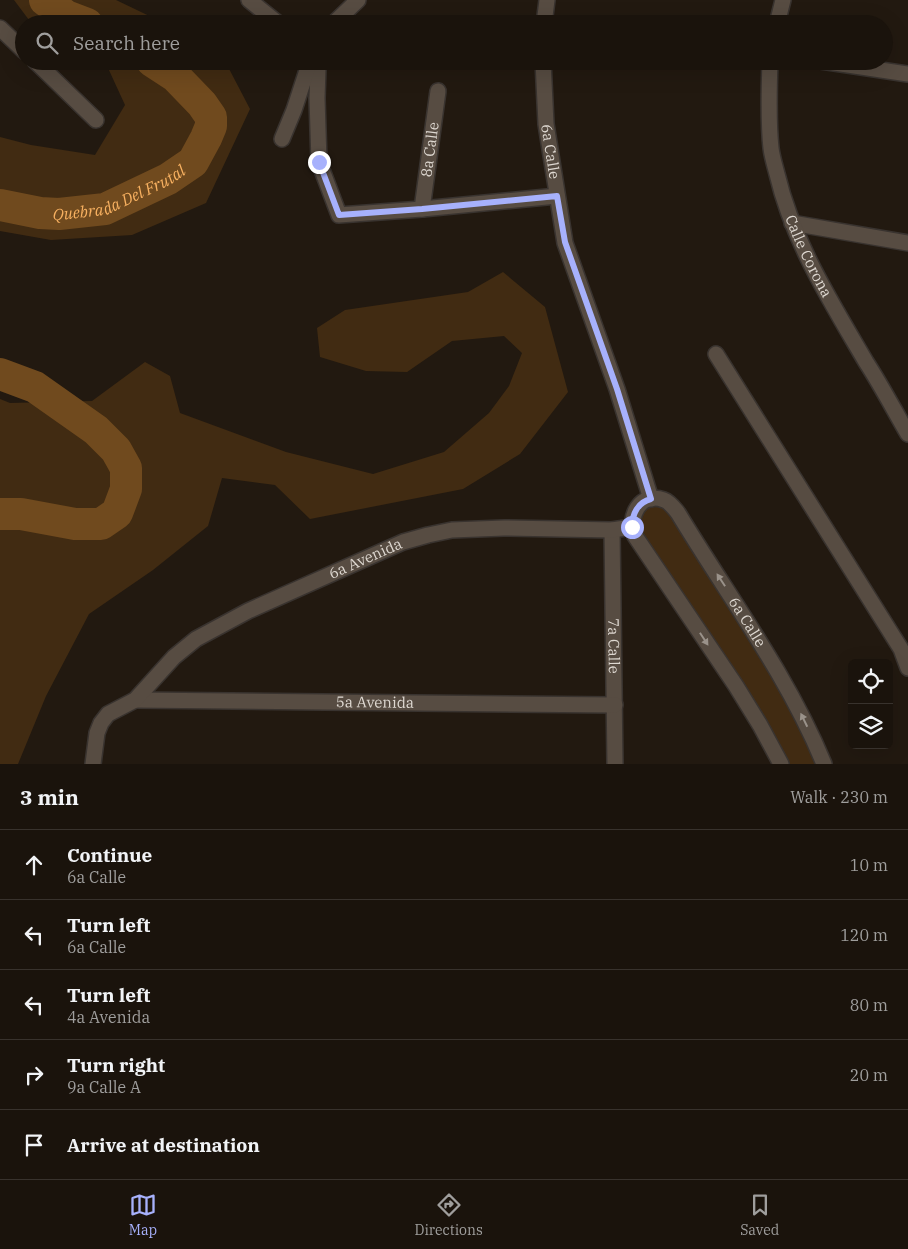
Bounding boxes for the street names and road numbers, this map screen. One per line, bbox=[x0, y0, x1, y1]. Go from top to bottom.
street label: 8a Calle bbox=[416, 121, 443, 178]
street label: 6a Calle bbox=[537, 123, 565, 180]
street label: Calle Corona bbox=[781, 212, 837, 301]
street label: 6a Avenida bbox=[326, 534, 405, 583]
street label: 6a Calle bbox=[725, 593, 770, 650]
street label: 7a Calle bbox=[604, 618, 624, 674]
street label: 5a Avenida bbox=[336, 692, 414, 712]

